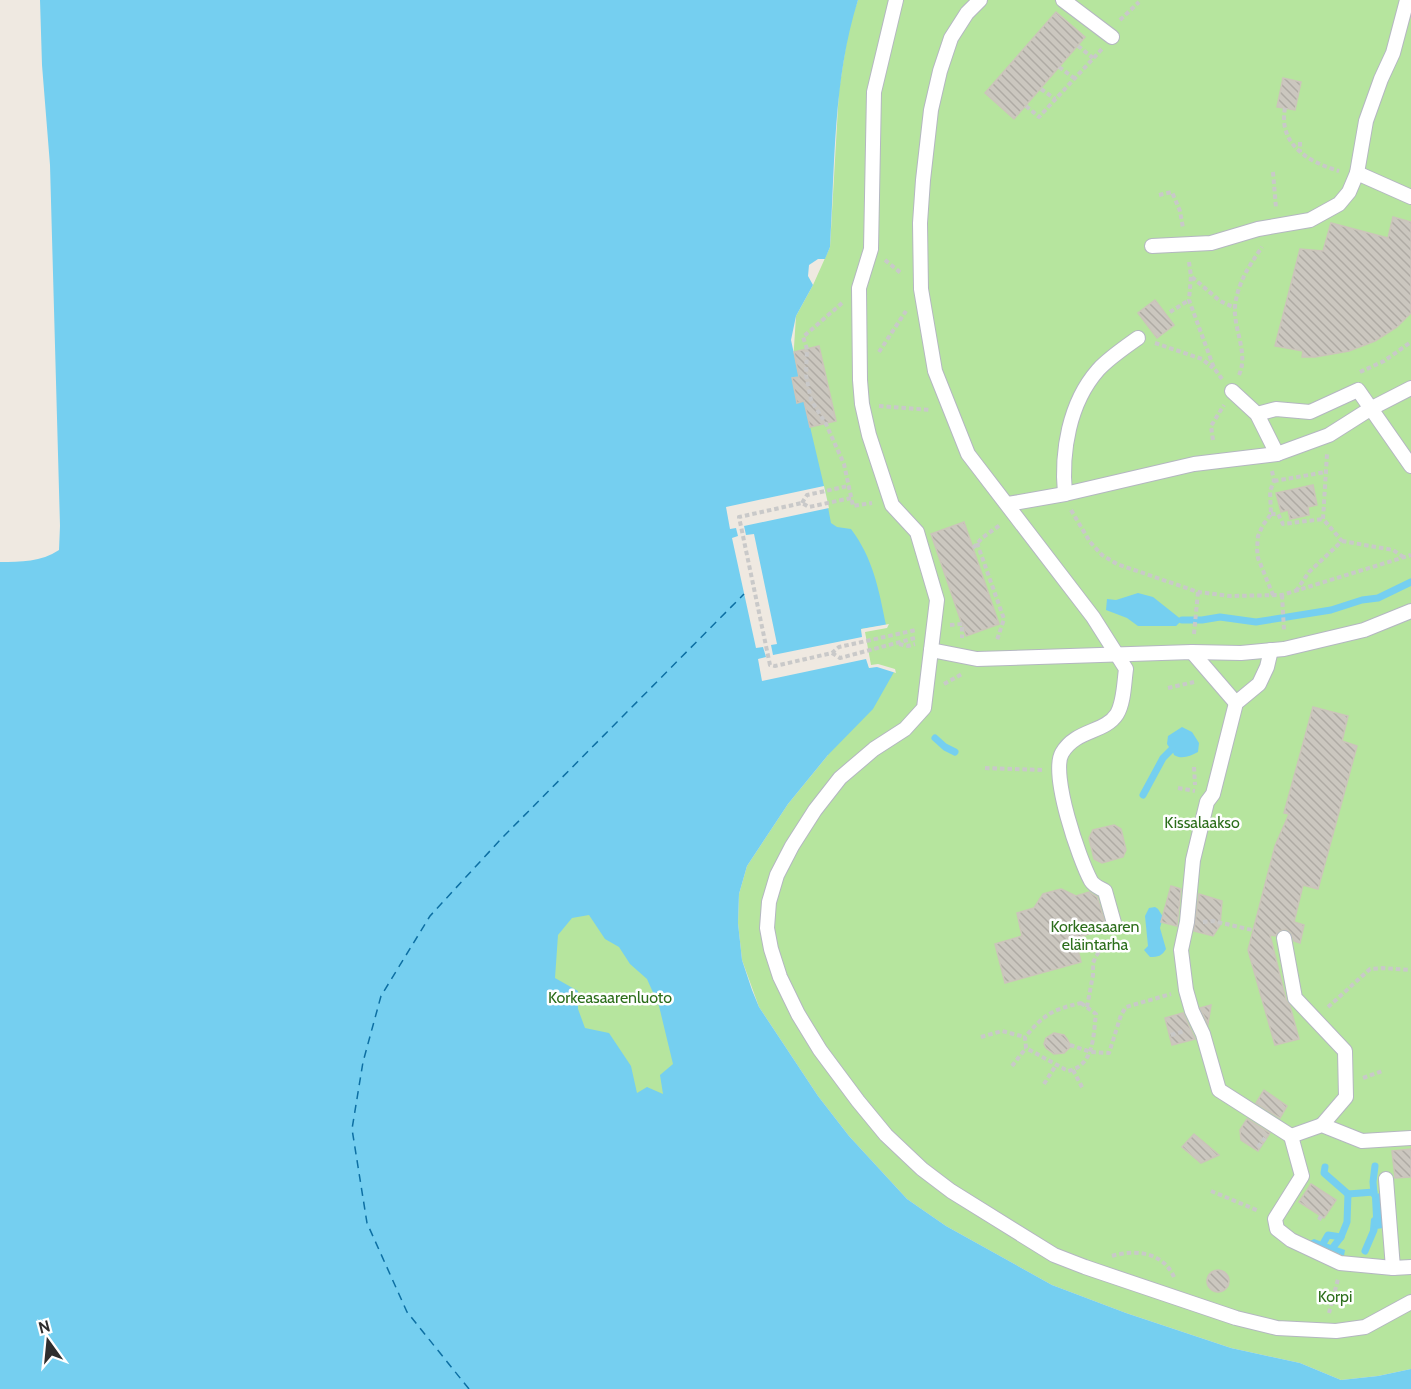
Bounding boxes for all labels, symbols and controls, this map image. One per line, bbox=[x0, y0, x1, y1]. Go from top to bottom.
park label: Kissalaakso bbox=[1164, 813, 1240, 832]
park label: Korkeasaaren eläintarha bbox=[1050, 917, 1140, 954]
park label: Korkeasaarenluoto bbox=[548, 988, 672, 1007]
park label: Korpi bbox=[1318, 1287, 1352, 1306]
north arrow bbox=[18, 1311, 78, 1371]
text: N bbox=[36, 1316, 52, 1338]

